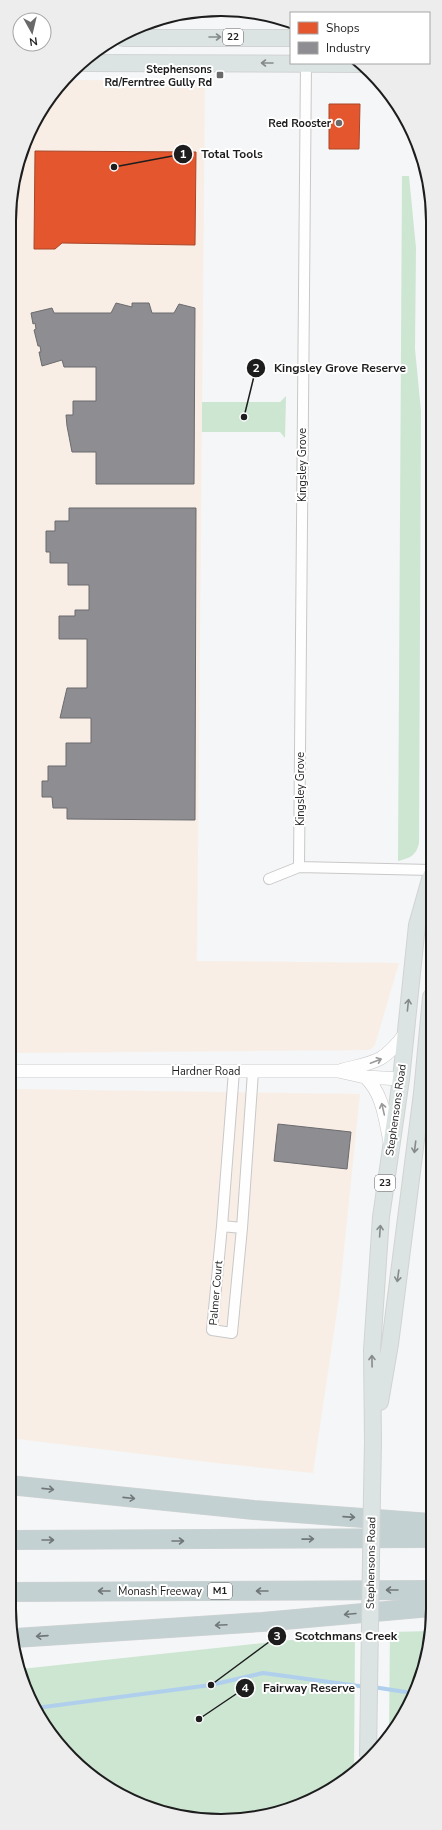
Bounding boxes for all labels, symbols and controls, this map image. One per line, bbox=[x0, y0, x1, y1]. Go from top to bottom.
north arrow bbox=[12, 12, 52, 52]
legend bbox=[290, 12, 430, 64]
text: Shops bbox=[326, 20, 360, 36]
road number: 22 bbox=[223, 29, 243, 45]
text: N bbox=[28, 33, 38, 49]
one-way arrow bbox=[208, 33, 221, 41]
text: Industry bbox=[326, 40, 371, 56]
one-way arrow bbox=[261, 59, 274, 67]
place label: Stephensons Rd/Ferntree Gully Rd bbox=[104, 62, 212, 90]
marker: Stephensons Rd/Ferntree Gully Rd bbox=[215, 70, 225, 80]
place label: Red Rooster bbox=[268, 116, 332, 131]
marker: Red Rooster bbox=[334, 118, 344, 128]
callout: Total Tools bbox=[173, 142, 271, 166]
text: 1 bbox=[179, 146, 187, 162]
text: Total Tools bbox=[201, 146, 263, 162]
callout: Kingsley Grove Reserve bbox=[246, 356, 414, 380]
text: 2 bbox=[252, 360, 260, 376]
text: Kingsley Grove Reserve bbox=[274, 360, 406, 376]
street label: Kingsley Grove bbox=[295, 428, 310, 502]
street label: Kingsley Grove bbox=[293, 752, 308, 826]
one-way arrow bbox=[405, 999, 412, 1012]
one-way arrow bbox=[369, 1056, 381, 1064]
street label: Stephensons Road bbox=[382, 1063, 410, 1157]
street label: Hardner Road bbox=[172, 1064, 240, 1079]
one-way arrow bbox=[378, 1103, 386, 1116]
one-way arrow bbox=[412, 1141, 419, 1154]
road number: 23 bbox=[375, 1175, 395, 1191]
one-way arrow bbox=[376, 1225, 383, 1238]
street label: Palmer Court bbox=[206, 1260, 226, 1326]
one-way arrow bbox=[394, 1269, 402, 1282]
one-way arrow bbox=[368, 1355, 376, 1368]
one-way arrow bbox=[41, 1485, 54, 1493]
one-way arrow bbox=[122, 1494, 135, 1501]
one-way arrow bbox=[342, 1513, 355, 1520]
street label: Stephensons Road bbox=[363, 1517, 379, 1609]
one-way arrow bbox=[301, 1535, 314, 1543]
one-way arrow bbox=[41, 1536, 54, 1544]
one-way arrow bbox=[171, 1537, 184, 1545]
road number: M1 bbox=[208, 1583, 232, 1599]
street label: Monash Freeway bbox=[118, 1584, 202, 1599]
one-way arrow bbox=[386, 1586, 399, 1594]
one-way arrow bbox=[98, 1587, 111, 1595]
one-way arrow bbox=[256, 1587, 269, 1594]
one-way arrow bbox=[344, 1611, 357, 1618]
one-way arrow bbox=[215, 1621, 228, 1628]
callout: Scotchmans Creek bbox=[267, 1624, 406, 1648]
text: 3 bbox=[273, 1628, 281, 1644]
text: Scotchmans Creek bbox=[295, 1628, 398, 1644]
one-way arrow bbox=[36, 1633, 49, 1640]
callout: Fairway Reserve bbox=[235, 1676, 363, 1700]
text: 4 bbox=[241, 1680, 249, 1696]
text: Fairway Reserve bbox=[263, 1680, 356, 1696]

